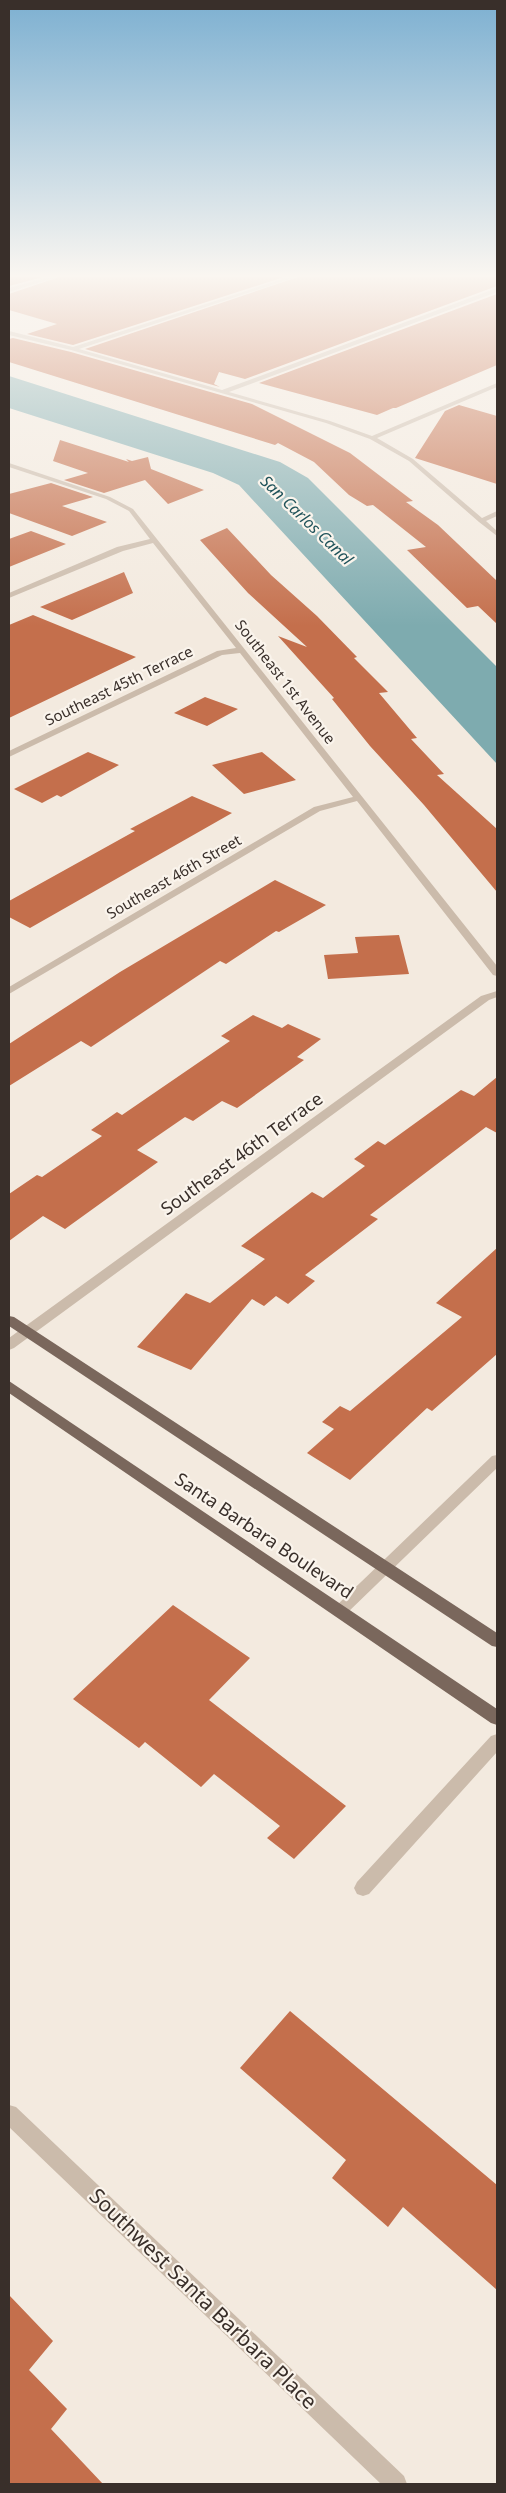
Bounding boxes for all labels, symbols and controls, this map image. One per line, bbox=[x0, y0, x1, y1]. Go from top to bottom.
water label: San Carlos Canal bbox=[256, 470, 359, 570]
street label: Southeast 1st Avenue bbox=[231, 615, 341, 748]
street label: Southeast 45th Terrace bbox=[41, 641, 196, 730]
street label: Southeast 46th Street bbox=[103, 829, 245, 923]
street label: Southeast 46th Terrace bbox=[156, 1086, 327, 1220]
street label: Santa Barbara Boulevard bbox=[171, 1466, 358, 1604]
street label: Southwest Santa Barbara Place bbox=[84, 2182, 324, 2415]

